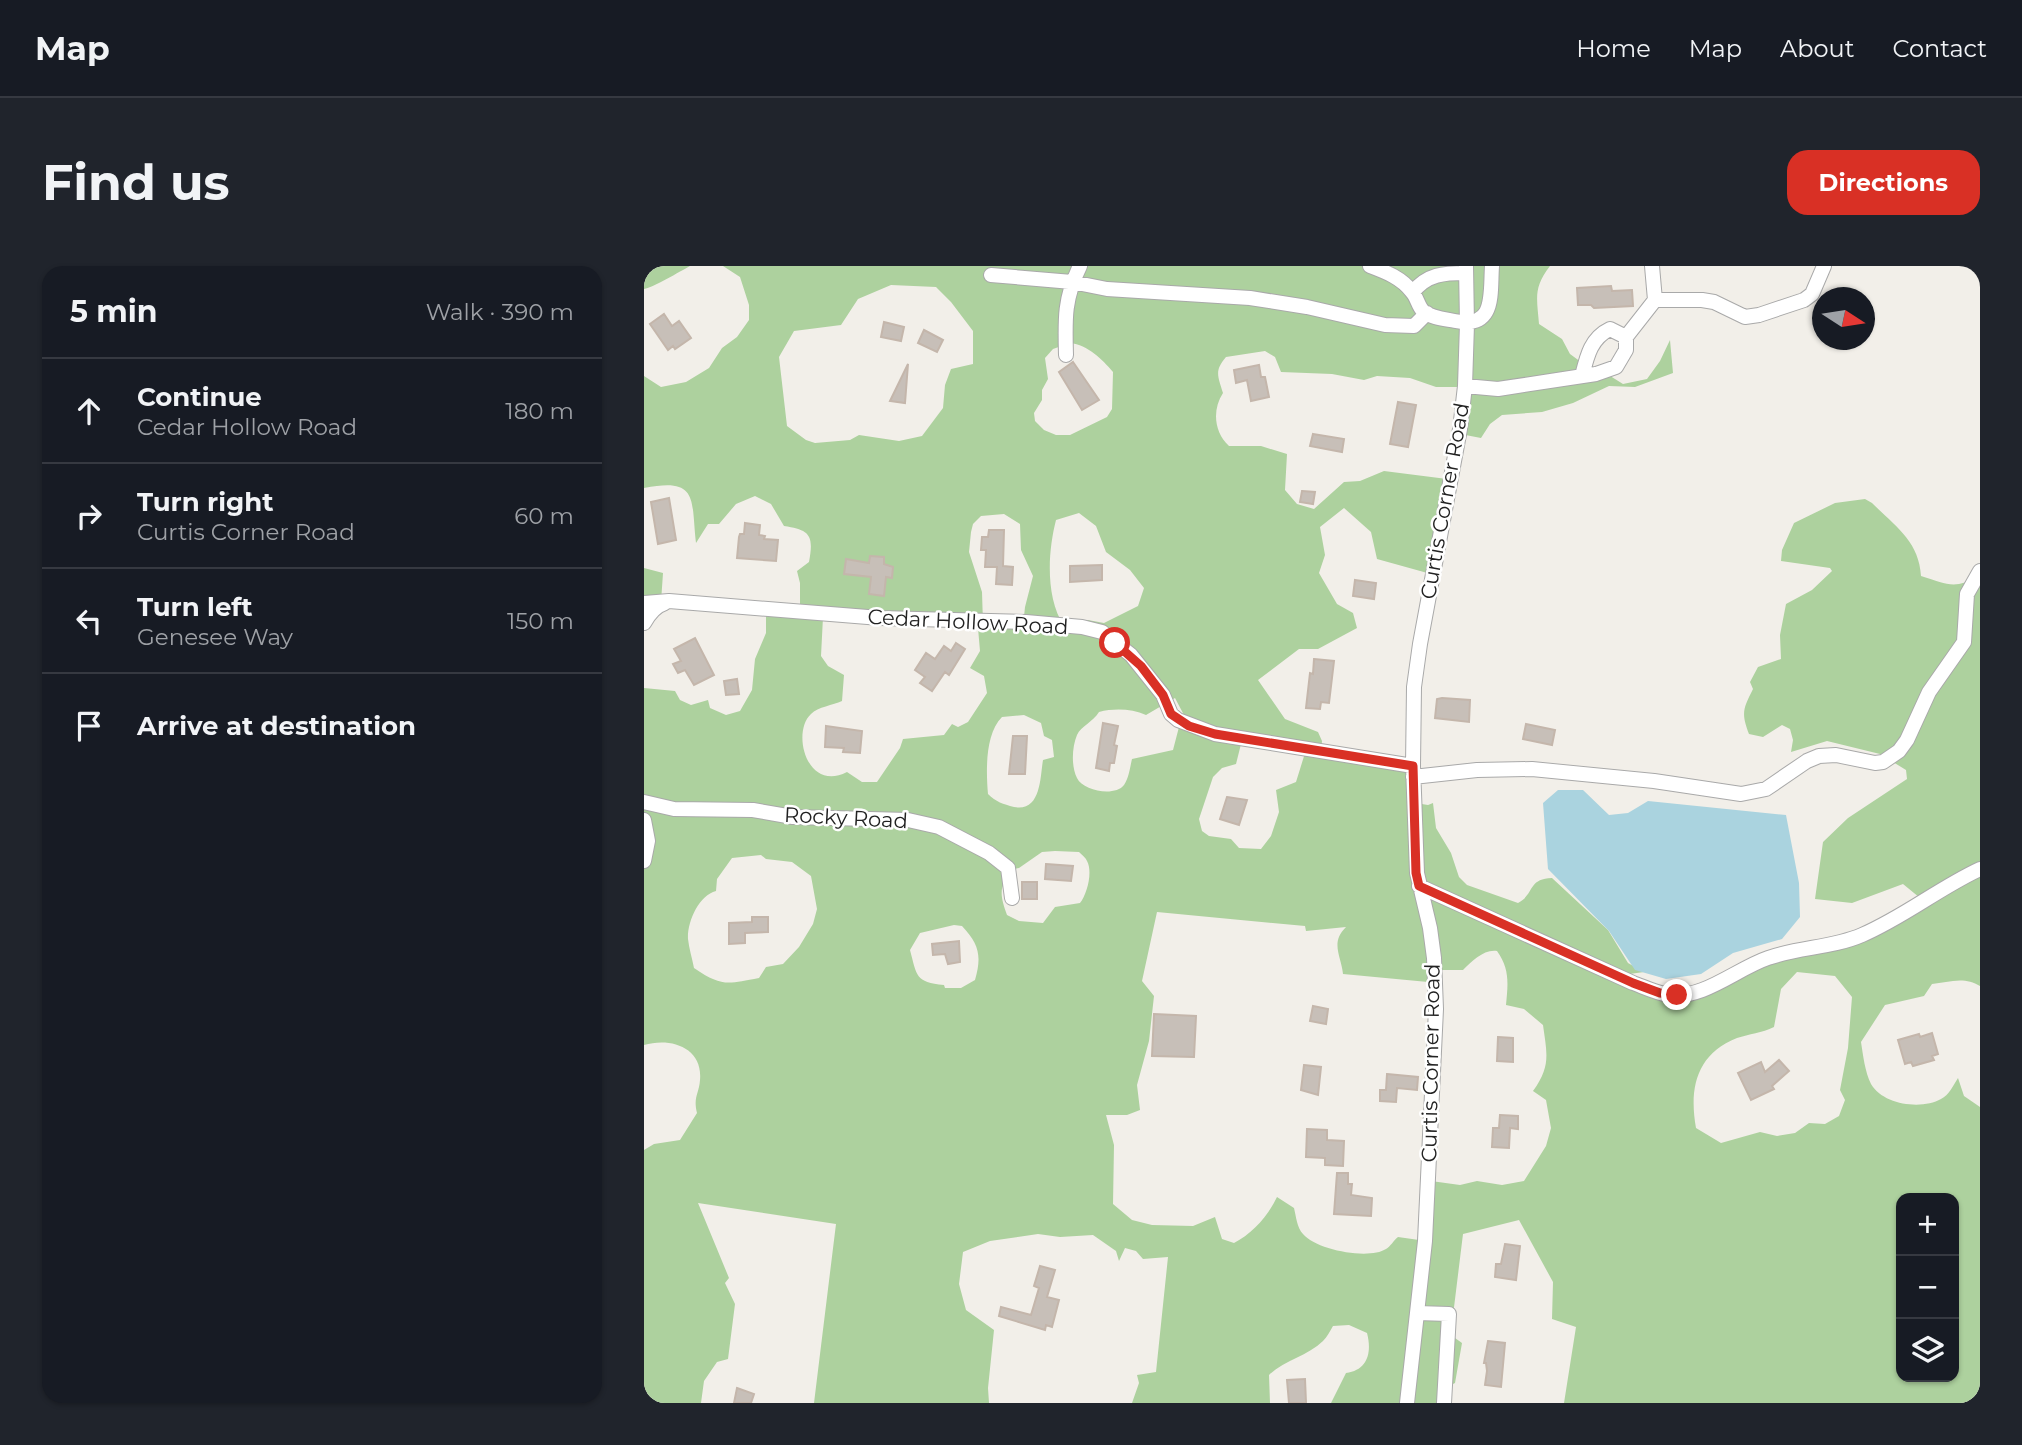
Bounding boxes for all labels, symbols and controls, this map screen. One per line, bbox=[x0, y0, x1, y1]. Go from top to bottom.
text: Map bbox=[35, 28, 110, 68]
text: Home bbox=[1576, 34, 1651, 63]
text: Map bbox=[1689, 34, 1742, 63]
text: About bbox=[1780, 34, 1854, 63]
text: Contact bbox=[1892, 34, 1987, 63]
button: Directions bbox=[1787, 150, 1980, 215]
text: Find us bbox=[42, 153, 230, 212]
north arrow bbox=[1812, 287, 1875, 350]
text: 5 min bbox=[70, 293, 158, 330]
text: Walk · 390 m bbox=[426, 298, 574, 326]
text: Continue bbox=[137, 381, 262, 413]
icon: ahead bbox=[70, 392, 108, 430]
text: 180 m bbox=[505, 397, 574, 425]
street label: Curtis Corner Road bbox=[1415, 401, 1474, 601]
text: Cedar Hollow Road bbox=[137, 413, 357, 441]
text: Turn right bbox=[137, 486, 273, 518]
icon: right bbox=[70, 497, 108, 535]
text: 60 m bbox=[514, 502, 574, 530]
text: Curtis Corner Road bbox=[137, 518, 355, 546]
text: Turn left bbox=[137, 591, 253, 623]
icon: left bbox=[70, 602, 108, 640]
street label: Cedar Hollow Road bbox=[867, 604, 1069, 639]
text: 150 m bbox=[507, 607, 574, 635]
text: Genesee Way bbox=[137, 623, 293, 651]
route start bbox=[1099, 627, 1130, 658]
icon: arrive bbox=[70, 707, 108, 745]
text: Arrive at destination bbox=[137, 710, 416, 742]
street label: Rocky Road bbox=[784, 802, 909, 833]
street label: Curtis Corner Road bbox=[1416, 963, 1445, 1163]
route end bbox=[1661, 979, 1692, 1010]
map controls bbox=[1896, 1193, 1959, 1382]
button: + bbox=[1896, 1193, 1959, 1256]
button: − bbox=[1896, 1256, 1959, 1319]
button: layers bbox=[1896, 1319, 1959, 1382]

